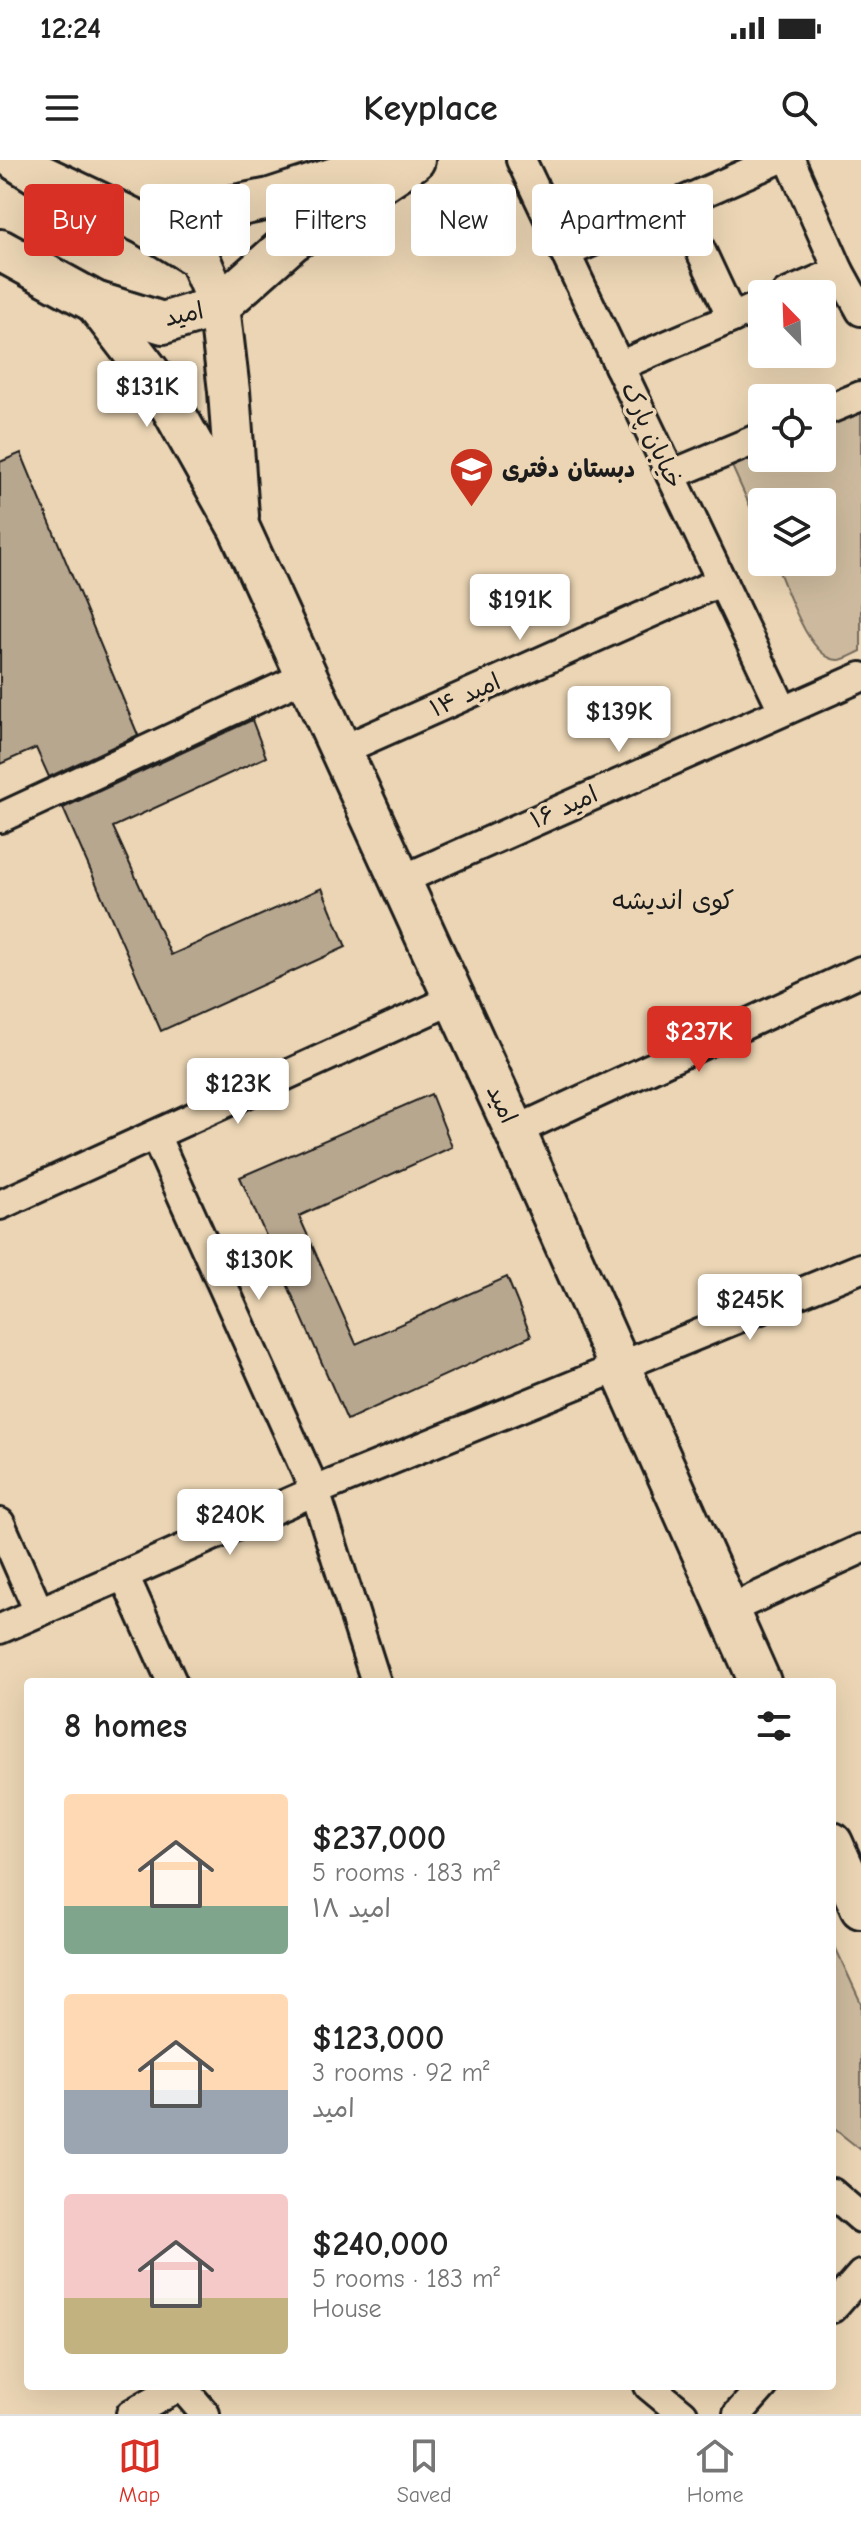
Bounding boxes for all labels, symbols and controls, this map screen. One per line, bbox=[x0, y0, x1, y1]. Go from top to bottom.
text: 12:24 bbox=[40, 11, 101, 46]
icon: menu bbox=[40, 86, 84, 130]
icon: search bbox=[777, 86, 821, 130]
text: Keyplace bbox=[363, 88, 498, 129]
chip: Buy bbox=[24, 184, 124, 256]
chip: Rent bbox=[140, 184, 250, 256]
chip: Filters bbox=[266, 184, 395, 256]
chip: New bbox=[411, 184, 516, 256]
chip: Apartment bbox=[532, 184, 713, 256]
north arrow bbox=[748, 280, 836, 368]
map controls bbox=[748, 280, 836, 576]
street label: امید bbox=[162, 296, 206, 332]
pin: $131K bbox=[91, 361, 203, 429]
text: $131K bbox=[115, 372, 179, 402]
street label: خیابان پارک bbox=[614, 377, 689, 493]
button: locate bbox=[748, 384, 836, 472]
school or university icon: دبستان دفتری bbox=[447, 445, 495, 508]
place label: دبستان دفتری bbox=[502, 455, 635, 483]
button: layers bbox=[748, 488, 836, 576]
pin: $191K bbox=[464, 574, 576, 642]
text: $191K bbox=[488, 585, 552, 615]
street label: امید ۱۴ bbox=[425, 667, 505, 723]
pin: $139K bbox=[563, 686, 675, 754]
text: $139K bbox=[586, 697, 652, 727]
street label: امید ۱۶ bbox=[526, 780, 602, 834]
district label: کوی اندیشه bbox=[612, 886, 734, 916]
pin: $237K bbox=[643, 1006, 755, 1074]
text: $237K bbox=[665, 1017, 733, 1047]
pin: $123K bbox=[182, 1058, 294, 1126]
text: $123K bbox=[205, 1069, 271, 1099]
street label: امید bbox=[481, 1080, 523, 1128]
pin: $130K bbox=[203, 1234, 315, 1302]
text: $130K bbox=[225, 1245, 293, 1275]
pin: $245K bbox=[694, 1274, 806, 1342]
text: $245K bbox=[716, 1285, 784, 1315]
pin: $240K bbox=[174, 1489, 286, 1557]
text: $240K bbox=[195, 1500, 265, 1530]
icon: filters bbox=[752, 1704, 796, 1748]
text: 8 homes bbox=[64, 1706, 187, 1746]
text: $237,000 bbox=[312, 1818, 446, 1858]
icon: home bbox=[128, 1826, 224, 1922]
text: 5 rooms · 183 m² bbox=[312, 1858, 500, 1888]
text: امید ۱۸ bbox=[312, 1894, 391, 1924]
text: $123,000 bbox=[312, 2018, 444, 2058]
icon: home bbox=[128, 2026, 224, 2122]
text: 3 rooms · 92 m² bbox=[312, 2058, 490, 2088]
text: امید bbox=[312, 2094, 355, 2124]
text: $240,000 bbox=[312, 2224, 449, 2264]
icon: home bbox=[128, 2226, 224, 2322]
text: 5 rooms · 183 m² bbox=[312, 2264, 500, 2294]
text: House bbox=[312, 2294, 382, 2324]
tab: Map bbox=[118, 2434, 162, 2508]
tab: Saved bbox=[397, 2434, 452, 2508]
tab: Home bbox=[687, 2434, 743, 2508]

